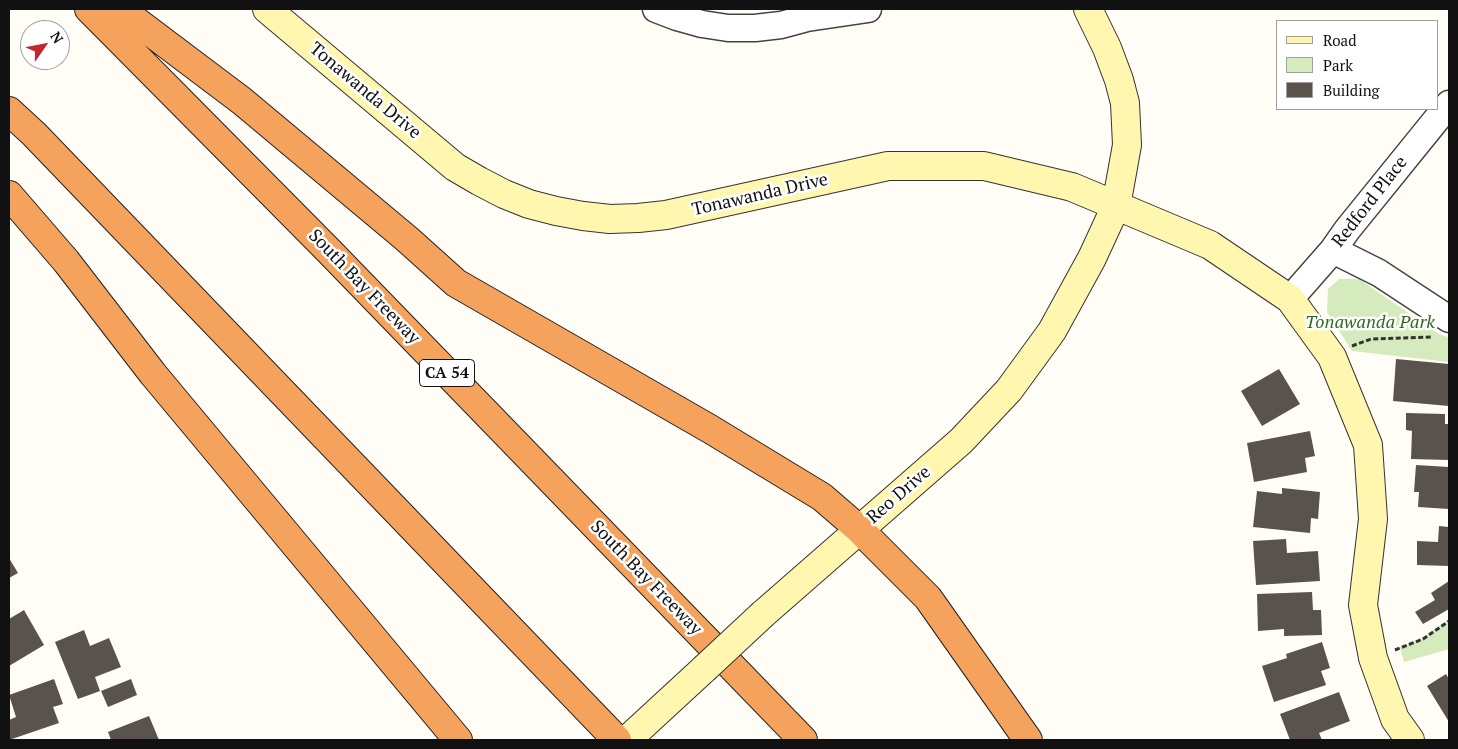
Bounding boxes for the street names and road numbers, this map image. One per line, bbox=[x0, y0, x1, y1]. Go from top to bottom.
street label: Tonawanda Drive bbox=[305, 38, 425, 144]
street label: Redford Place bbox=[1328, 152, 1412, 252]
street label: Tonawanda Drive bbox=[690, 169, 830, 221]
street label: South Bay Freeway bbox=[304, 225, 424, 349]
road number: CA 54 bbox=[420, 359, 474, 386]
street label: Reo Drive bbox=[863, 461, 935, 529]
street label: South Bay Freeway bbox=[586, 516, 706, 640]

